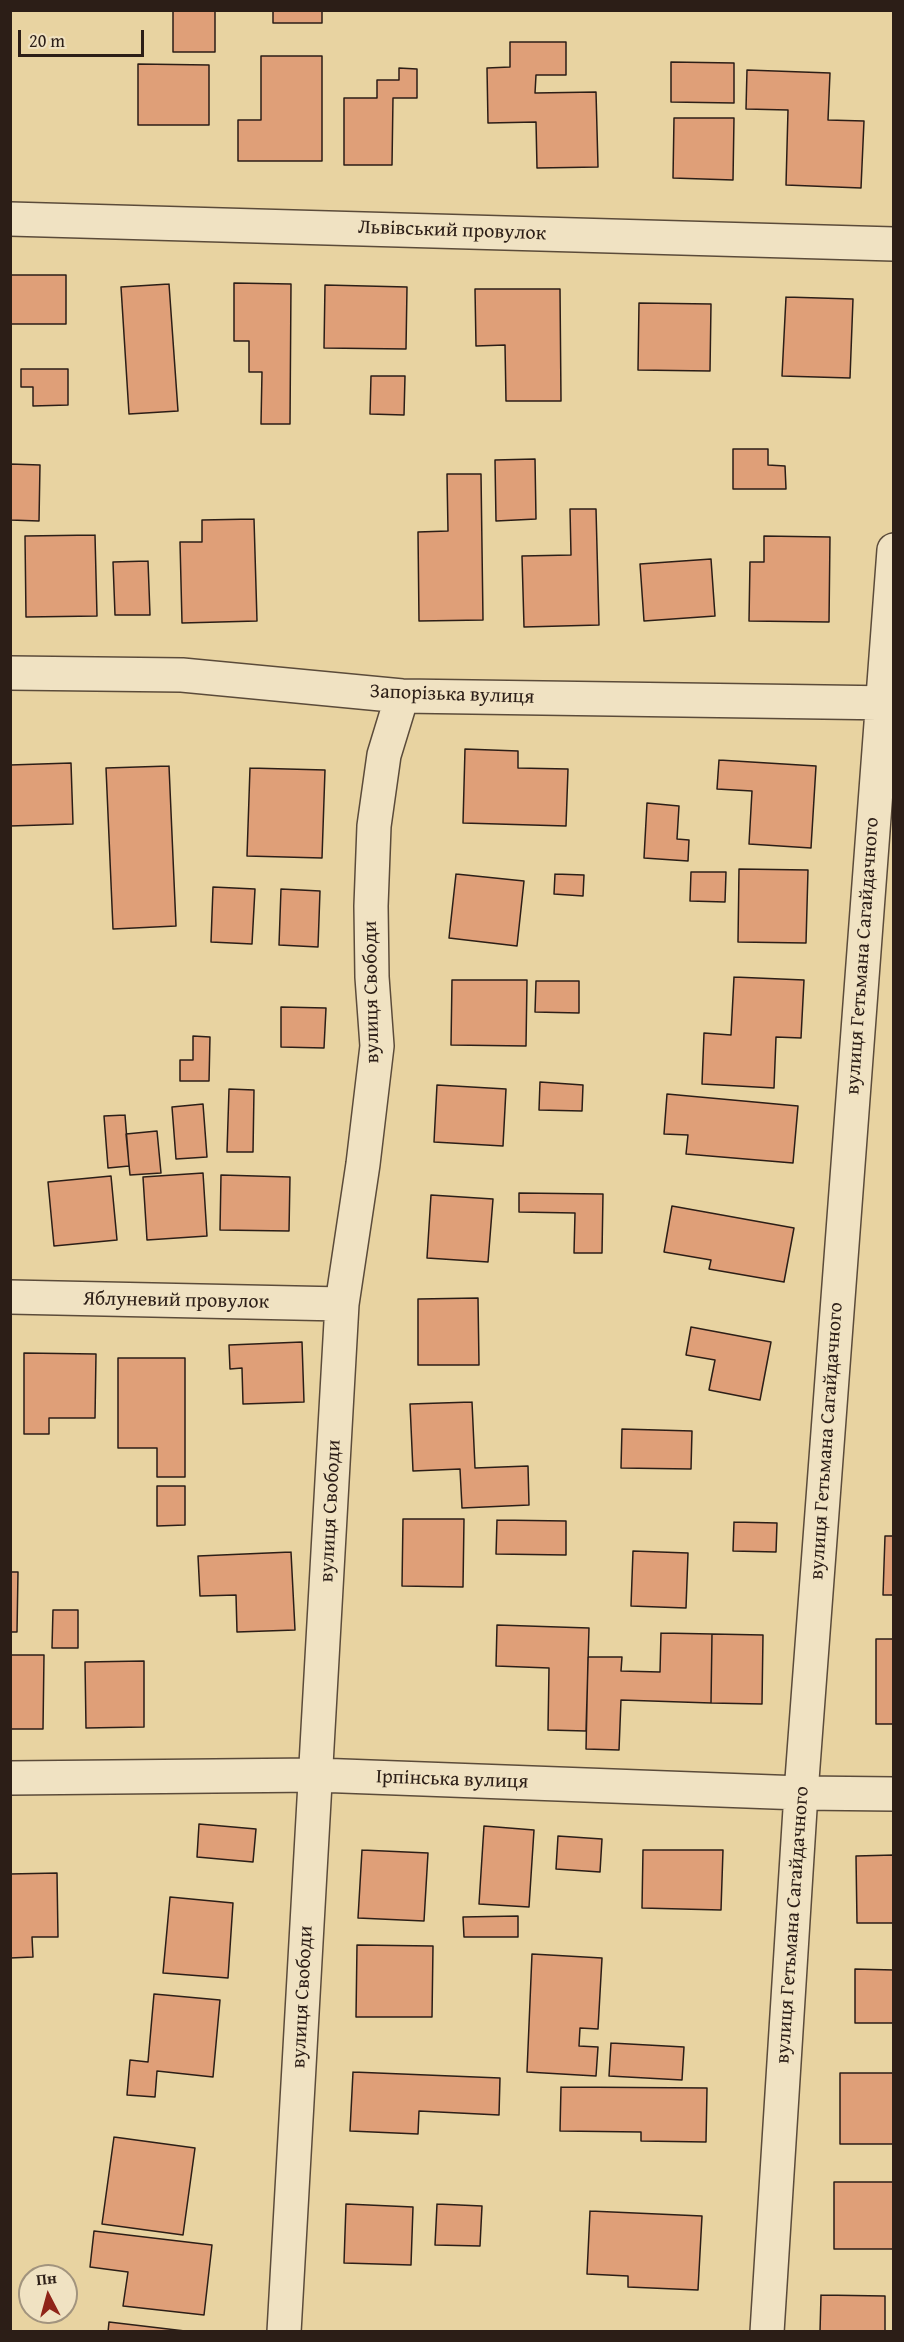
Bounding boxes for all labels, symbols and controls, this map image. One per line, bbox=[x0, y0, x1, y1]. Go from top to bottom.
scale bar bbox=[21, 18, 147, 56]
text: 20 m bbox=[29, 27, 65, 54]
street label: Львівський провулок bbox=[358, 216, 546, 246]
street label: Запорізька вулиця bbox=[369, 680, 535, 710]
street label: вулиця Гетьмана Сагайдачного bbox=[841, 816, 885, 1096]
street label: вулиця Свободи bbox=[359, 920, 385, 1064]
street label: Яблуневий провулок bbox=[83, 1287, 269, 1315]
street label: вулиця Гетьмана Сагайдачного bbox=[805, 1301, 849, 1581]
street label: вулиця Свободи bbox=[315, 1439, 347, 1583]
street label: Ірпінська вулиця bbox=[375, 1765, 529, 1795]
street label: вулиця Гетьмана Сагайдачного bbox=[771, 1785, 815, 2065]
street label: вулиця Свободи bbox=[287, 1925, 319, 2069]
north arrow bbox=[18, 2264, 78, 2324]
text: Пн bbox=[35, 2265, 58, 2291]

